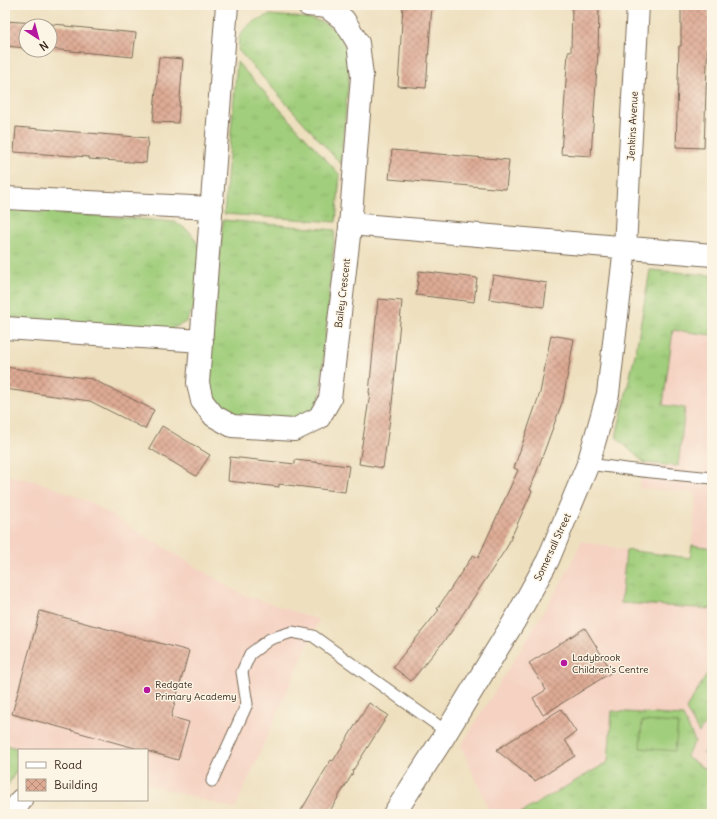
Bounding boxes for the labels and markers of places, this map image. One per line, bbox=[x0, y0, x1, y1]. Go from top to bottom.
place label: Ladybrook Children's Centre bbox=[572, 651, 648, 676]
marker: Ladybrook Children's Centre bbox=[559, 658, 569, 668]
place label: Redgate Primary Academy bbox=[155, 678, 237, 703]
marker: Redgate Primary Academy bbox=[142, 685, 152, 695]

